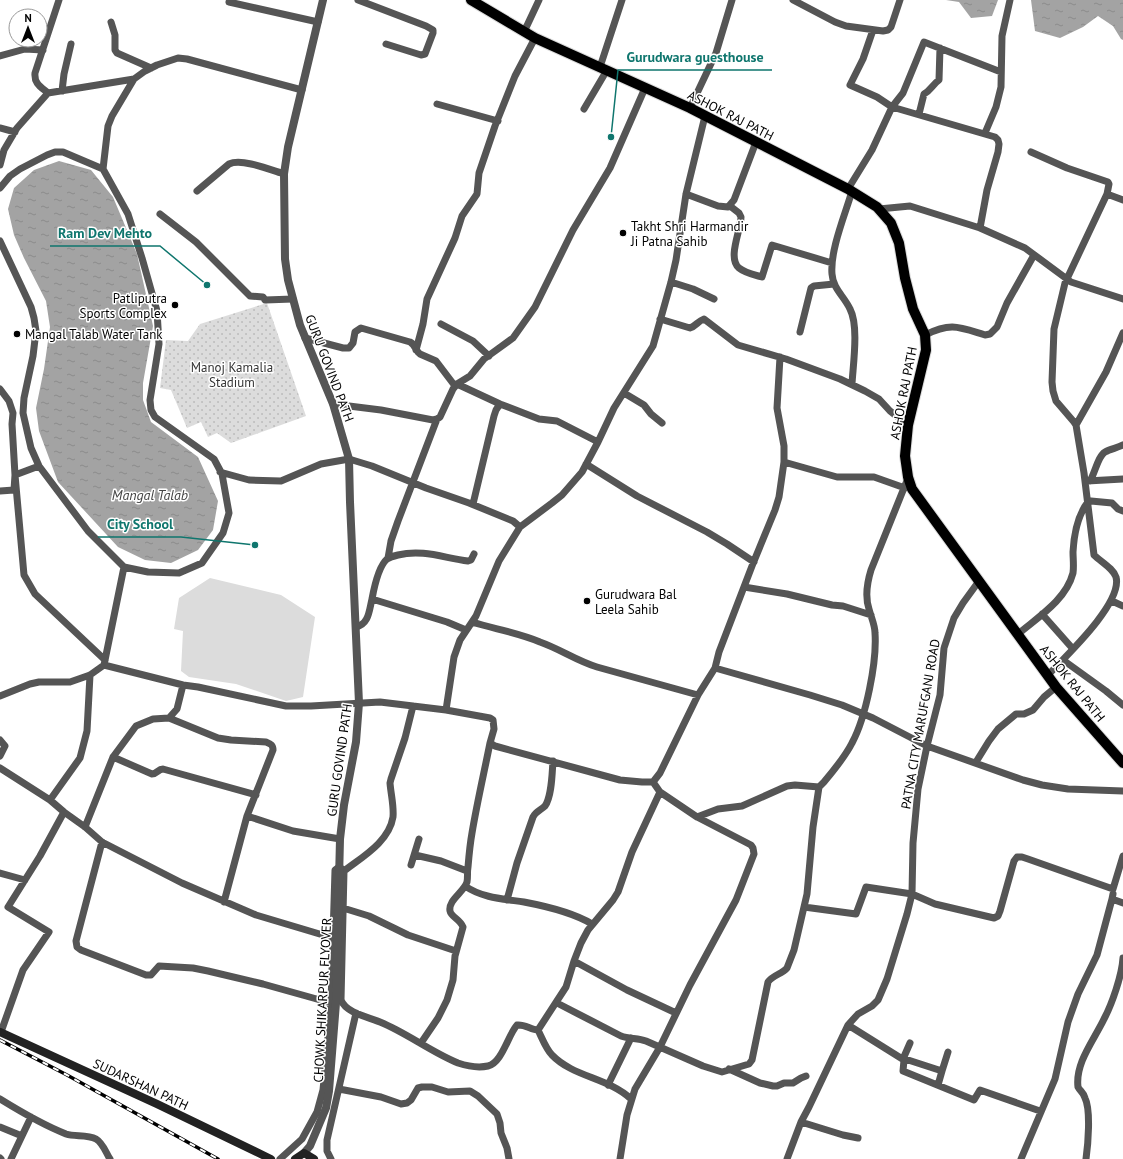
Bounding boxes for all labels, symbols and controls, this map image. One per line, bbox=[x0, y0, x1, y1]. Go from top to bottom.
north arrow bbox=[8, 8, 48, 48]
text: N bbox=[24, 11, 32, 25]
callout: Gurudwara guesthouse bbox=[618, 44, 772, 70]
text: Gurudwara guesthouse bbox=[626, 48, 764, 66]
street label: ASHOK RAJ PATH bbox=[685, 86, 777, 144]
place label: Takht Shri Harmandir Ji Patna Sahib bbox=[630, 218, 749, 250]
callout: Ram Dev Mehto bbox=[50, 220, 160, 246]
text: Ram Dev Mehto bbox=[58, 224, 153, 242]
marker: Takht Shri Harmandir Ji Patna Sahib bbox=[618, 228, 628, 238]
place label: Patliputra Sports Complex bbox=[80, 290, 167, 322]
marker: Patliputra Sports Complex bbox=[170, 300, 180, 310]
street label: GURU GOVIND PATH bbox=[301, 312, 358, 424]
place label: Mangal Talab Water Tank bbox=[25, 326, 163, 343]
marker: Mangal Talab Water Tank bbox=[12, 329, 22, 339]
street label: ASHOK RAJ PATH bbox=[886, 345, 921, 441]
park label: Manoj Kamalia Stadium bbox=[191, 359, 273, 391]
water label: Mangal Talab bbox=[112, 486, 188, 504]
callout: City School bbox=[98, 511, 181, 537]
text: City School bbox=[107, 515, 174, 533]
place label: Gurudwara Bal Leela Sahib bbox=[595, 586, 677, 618]
marker: Gurudwara Bal Leela Sahib bbox=[582, 596, 592, 606]
street label: PATNA CITY MARUFGANJ ROAD bbox=[897, 638, 944, 811]
street label: ASHOK RAJ PATH bbox=[1036, 641, 1109, 725]
street label: GURU GOVIND PATH bbox=[323, 703, 356, 818]
street label: CHOWK SHIKARPUR FLYOVER bbox=[310, 917, 335, 1083]
street label: SUDARSHAN PATH bbox=[90, 1055, 191, 1114]

